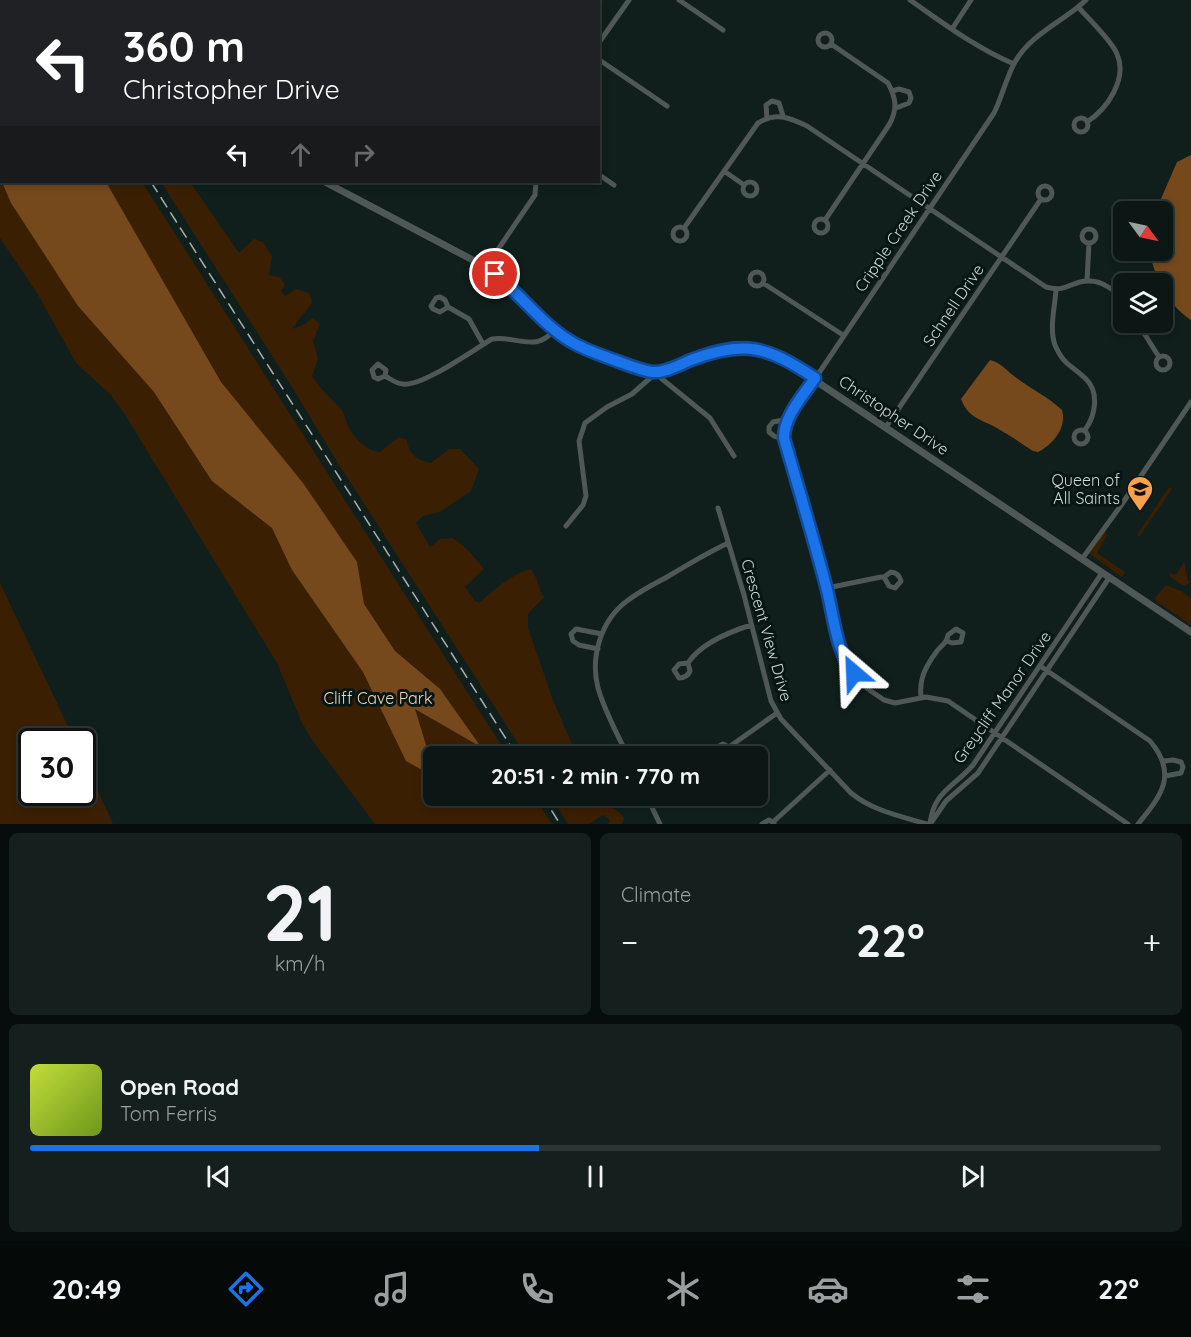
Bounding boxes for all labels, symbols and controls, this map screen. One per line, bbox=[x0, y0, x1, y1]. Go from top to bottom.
text: 360 m bbox=[123, 20, 245, 73]
icon: left bbox=[24, 24, 102, 102]
text: Christopher Drive bbox=[123, 72, 340, 106]
icon: left bbox=[221, 138, 254, 171]
icon: ahead bbox=[284, 138, 317, 171]
icon: right bbox=[347, 138, 380, 171]
street label: Cripple Creek Drive bbox=[850, 166, 946, 296]
north arrow bbox=[1113, 201, 1173, 261]
map controls bbox=[1113, 201, 1173, 333]
pin bbox=[469, 248, 520, 299]
icon: arrive bbox=[478, 257, 511, 290]
street label: Schnell Drive bbox=[918, 260, 988, 350]
button: layers bbox=[1113, 273, 1173, 333]
street label: Christopher Drive bbox=[835, 371, 953, 459]
place label: Queen of All Saints bbox=[1051, 470, 1120, 508]
school or university icon: Queen of All Saints bbox=[1125, 474, 1155, 512]
street label: Crescent View Drive bbox=[737, 557, 797, 703]
street label: Greycliff Manor Drive bbox=[949, 627, 1055, 767]
position arrow bbox=[822, 641, 886, 705]
park label: Cliff Cave Park bbox=[323, 688, 433, 708]
speed limit sign: 30 bbox=[18, 728, 96, 806]
text: 20:51 · 2 min · 770 m bbox=[491, 762, 700, 790]
text: 21 bbox=[263, 863, 337, 961]
text: Climate bbox=[621, 882, 691, 907]
text: 22° bbox=[856, 912, 925, 968]
text: − bbox=[621, 921, 638, 962]
text: + bbox=[1142, 921, 1161, 962]
text: km/h bbox=[275, 951, 325, 976]
text: Open Road bbox=[120, 1073, 239, 1101]
text: Tom Ferris bbox=[120, 1101, 217, 1126]
icon: previous bbox=[202, 1160, 235, 1193]
icon: pause bbox=[579, 1160, 612, 1193]
icon: next bbox=[956, 1160, 989, 1193]
icon: directions bbox=[225, 1268, 267, 1310]
icon: music bbox=[371, 1268, 413, 1310]
icon: phone bbox=[516, 1268, 558, 1310]
icon: climate bbox=[662, 1268, 704, 1310]
icon: car bbox=[807, 1268, 849, 1310]
icon: filters bbox=[952, 1268, 994, 1310]
text: 20:49 bbox=[52, 1272, 122, 1306]
text: 22° bbox=[1098, 1272, 1139, 1306]

